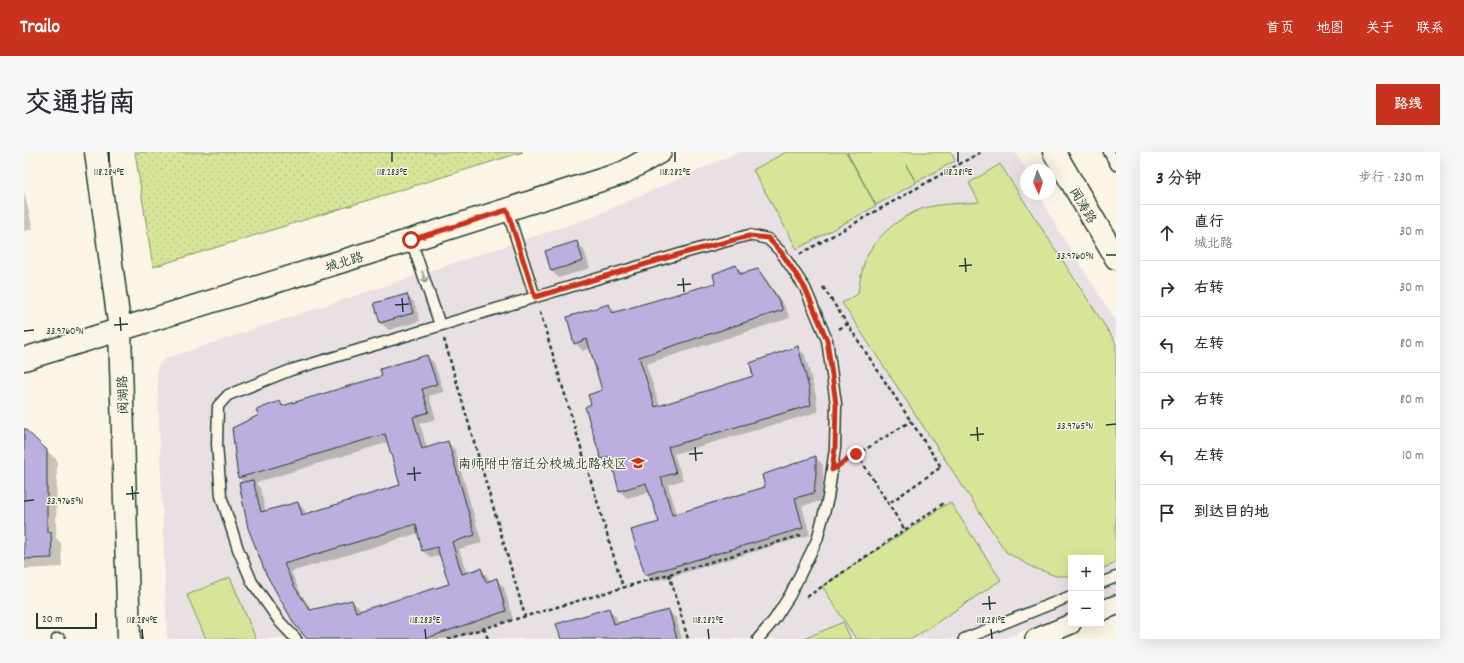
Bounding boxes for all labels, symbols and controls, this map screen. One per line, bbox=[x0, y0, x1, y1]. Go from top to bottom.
text: Trailo bbox=[20, 15, 60, 42]
text: 首页 bbox=[1266, 19, 1294, 39]
text: 地图 bbox=[1316, 19, 1344, 39]
text: 关于 bbox=[1366, 19, 1394, 39]
text: 联系 bbox=[1416, 19, 1444, 39]
button: 路线 bbox=[1376, 84, 1440, 125]
text: 交通指南 bbox=[24, 86, 136, 126]
north arrow bbox=[1020, 164, 1056, 200]
text: 118.284°E bbox=[94, 166, 125, 180]
text: 118.283°E bbox=[377, 166, 408, 180]
text: 118.282°E bbox=[660, 166, 691, 180]
text: 118.281°E bbox=[944, 166, 973, 180]
text: 3 分钟 bbox=[1156, 168, 1201, 192]
text: 步行 · 230 m bbox=[1359, 169, 1424, 188]
street label: 闻涛路 bbox=[1064, 185, 1100, 228]
text: 直行 bbox=[1194, 212, 1224, 234]
icon: ahead bbox=[1156, 222, 1178, 244]
text: 30 m bbox=[1399, 223, 1424, 242]
route start bbox=[402, 231, 420, 249]
text: 城北路 bbox=[1194, 235, 1233, 254]
street label: 城北路 bbox=[323, 249, 366, 278]
text: 33.9760°N bbox=[1056, 250, 1094, 264]
one-way arrow bbox=[420, 271, 428, 283]
icon: right bbox=[1156, 278, 1178, 300]
text: 右转 bbox=[1194, 278, 1224, 300]
text: 30 m bbox=[1399, 279, 1424, 298]
text: 33.9760°N bbox=[46, 325, 84, 339]
icon: left bbox=[1156, 334, 1178, 356]
text: 左转 bbox=[1194, 334, 1224, 356]
text: 80 m bbox=[1400, 335, 1424, 354]
street label: 阅湖路 bbox=[114, 375, 135, 415]
icon: right bbox=[1156, 390, 1178, 412]
text: 右转 bbox=[1194, 390, 1224, 412]
text: 80 m bbox=[1400, 391, 1424, 410]
text: 33.9765°N bbox=[1057, 420, 1093, 434]
route end bbox=[847, 445, 865, 463]
icon: left bbox=[1156, 446, 1178, 468]
text: 左转 bbox=[1194, 446, 1224, 468]
text: 10 m bbox=[1402, 447, 1424, 466]
school or university icon: 南师附中宿迁分校城北路校区 bbox=[630, 455, 646, 471]
place label: 南师附中宿迁分校城北路校区 bbox=[458, 456, 627, 475]
text: 33.9765°N bbox=[47, 495, 83, 509]
icon: arrive bbox=[1156, 502, 1178, 524]
text: 到达目的地 bbox=[1194, 502, 1269, 524]
map controls bbox=[1068, 555, 1104, 627]
button: + bbox=[1068, 555, 1104, 591]
button: − bbox=[1068, 591, 1104, 627]
scale bar bbox=[36, 611, 97, 630]
text: 20 m bbox=[42, 612, 63, 628]
text: 118.284°E bbox=[127, 614, 158, 628]
text: 118.283°E bbox=[410, 614, 441, 628]
text: 118.282°E bbox=[693, 614, 724, 628]
text: 118.281°E bbox=[977, 614, 1006, 628]

